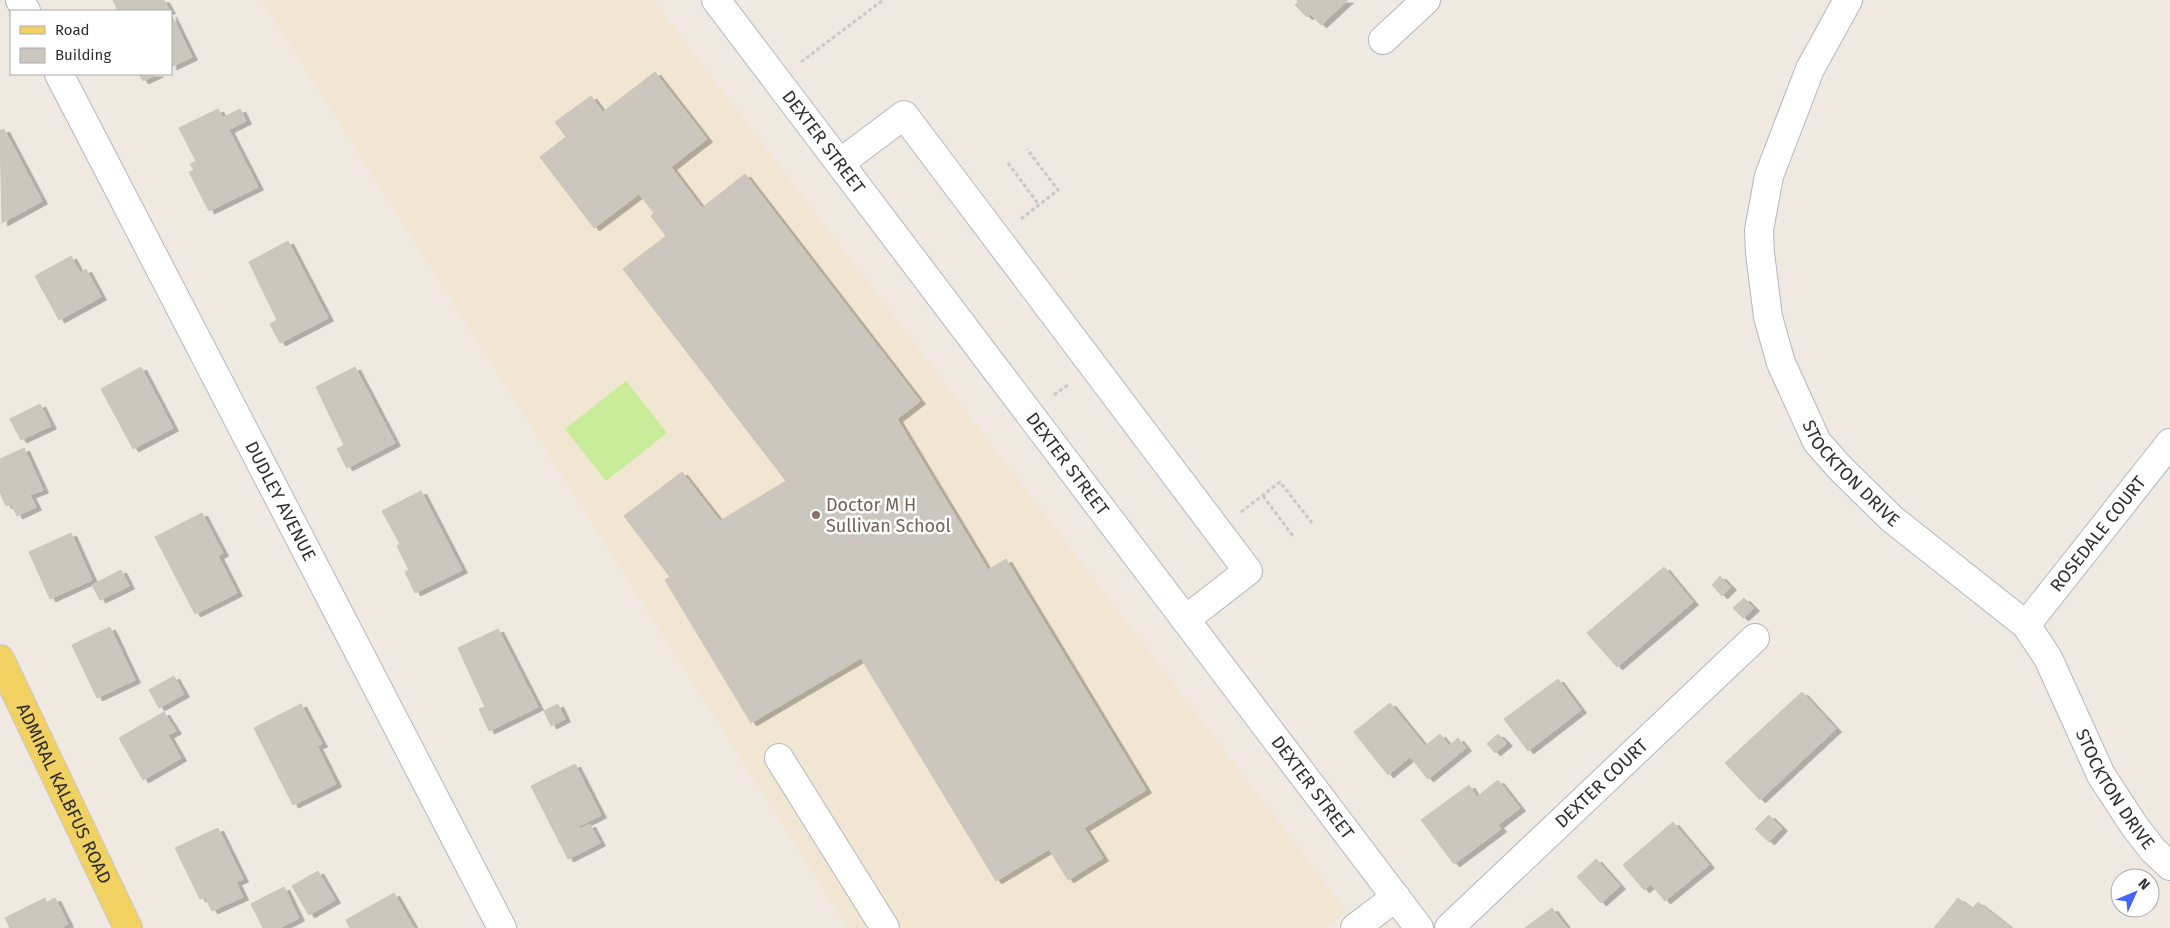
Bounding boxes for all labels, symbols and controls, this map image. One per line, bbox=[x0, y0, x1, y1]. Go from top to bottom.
legend bbox=[10, 10, 172, 75]
text: Road bbox=[55, 21, 90, 39]
text: Building bbox=[55, 46, 111, 64]
street label: DEXTER STREET bbox=[777, 86, 870, 198]
street label: DEXTER STREET bbox=[1021, 408, 1114, 520]
street label: STOCKTON DRIVE bbox=[1797, 417, 1904, 532]
street label: DUDLEY AVENUE bbox=[240, 437, 321, 565]
street label: ROSEDALE COURT bbox=[2045, 471, 2151, 596]
place label: Doctor M H Sullivan School bbox=[826, 494, 951, 537]
marker: Doctor M H Sullivan School bbox=[810, 509, 822, 521]
street label: ADMIRAL KALBFUS ROAD bbox=[12, 700, 116, 887]
street label: STOCKTON DRIVE bbox=[2071, 725, 2159, 854]
street label: DEXTER STREET bbox=[1266, 732, 1359, 844]
street label: DEXTER COURT bbox=[1550, 734, 1653, 833]
north arrow bbox=[2110, 868, 2160, 918]
text: N bbox=[2135, 875, 2153, 894]

